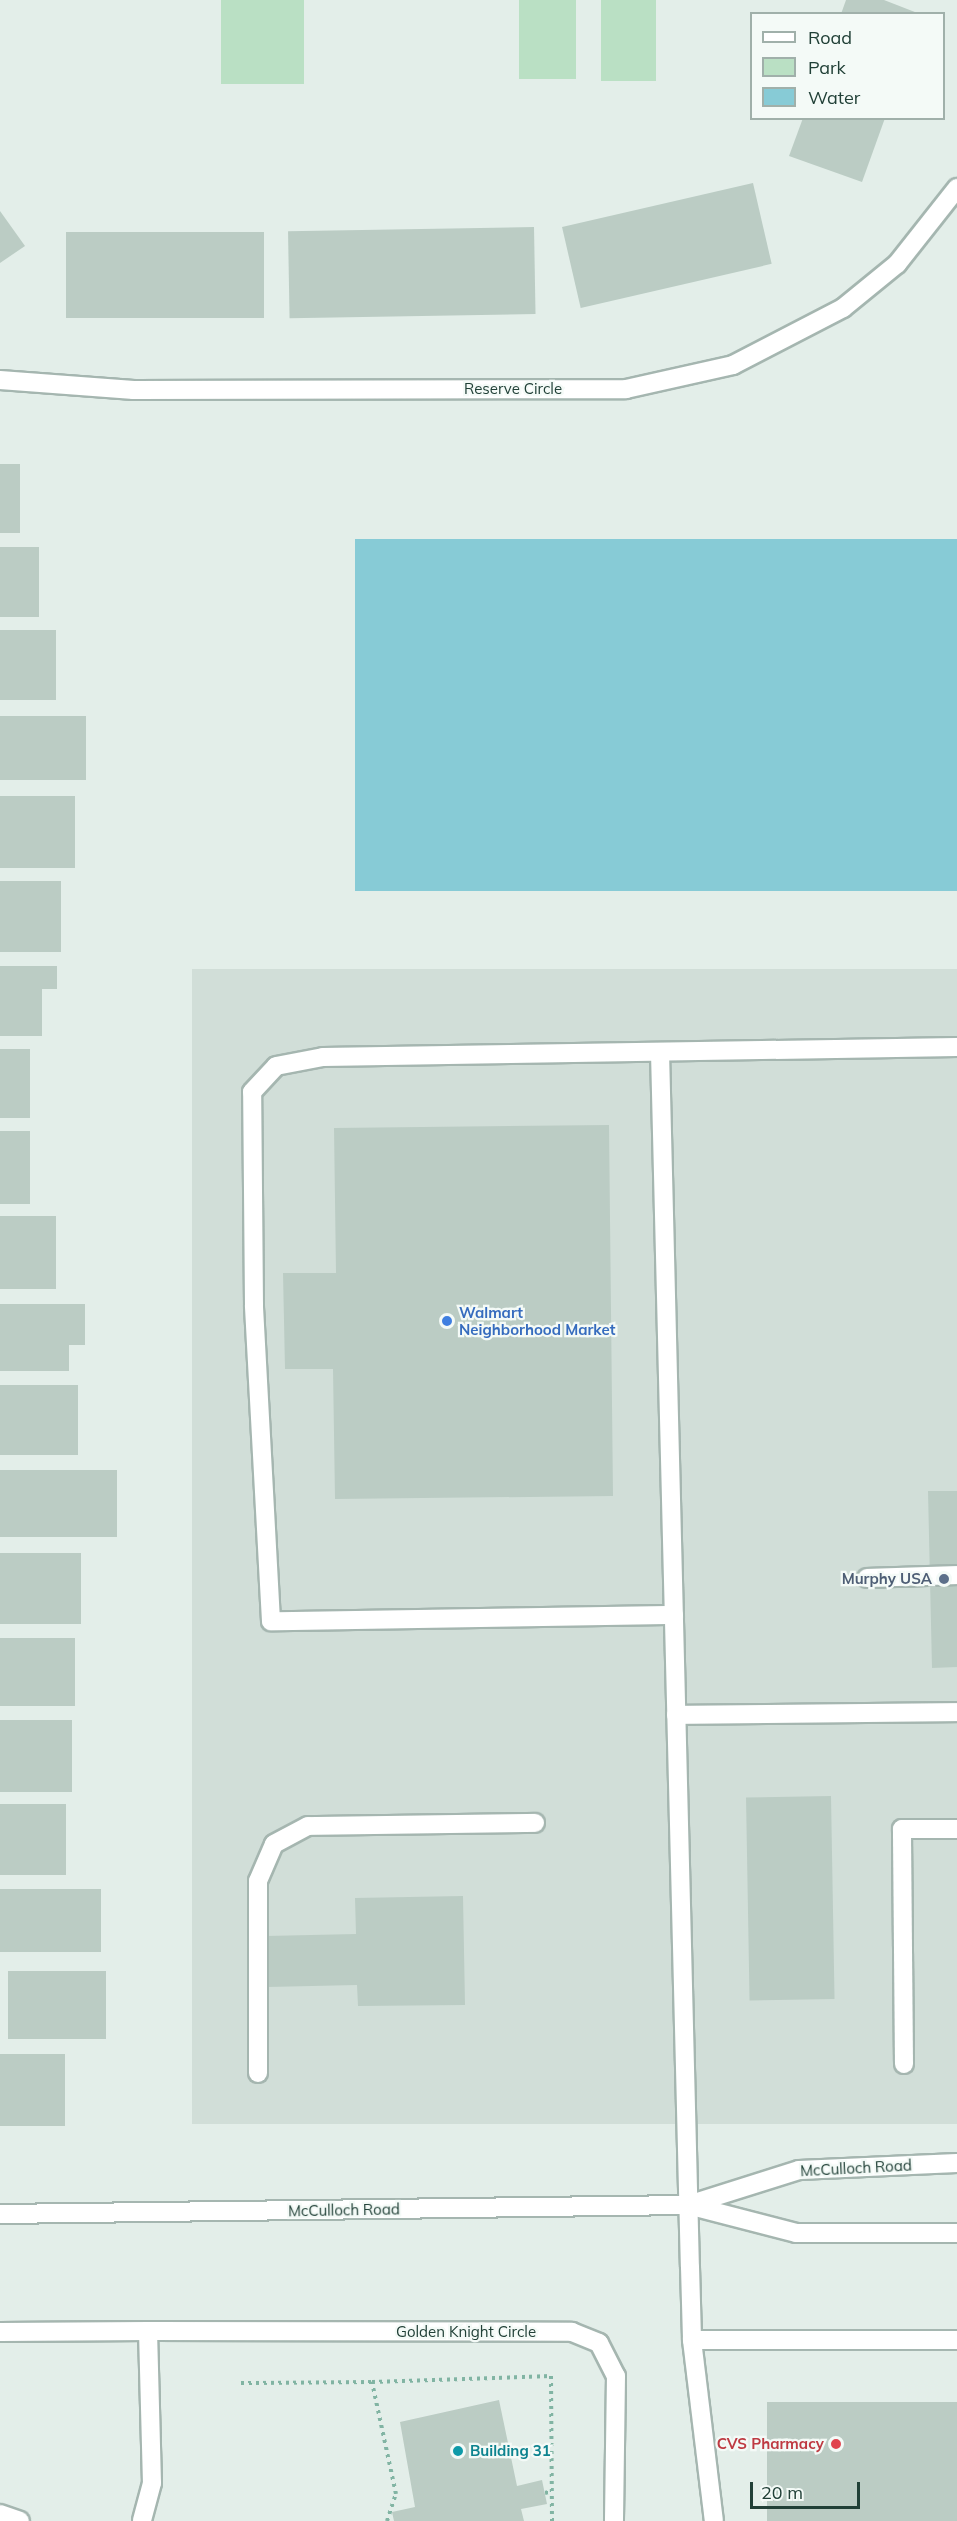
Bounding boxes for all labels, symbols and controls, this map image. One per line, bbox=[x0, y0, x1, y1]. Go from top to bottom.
legend bbox=[750, 12, 945, 120]
text: Road bbox=[808, 26, 852, 49]
text: Park bbox=[808, 56, 846, 79]
text: Water bbox=[808, 86, 860, 109]
street label: Reserve Circle bbox=[464, 380, 562, 398]
place label: Walmart Neighborhood Market bbox=[459, 1303, 615, 1338]
marker: Walmart Neighborhood Market bbox=[440, 1314, 454, 1328]
place label: Murphy USA bbox=[842, 1570, 932, 1588]
marker: Murphy USA bbox=[937, 1572, 951, 1586]
street label: McCulloch Road bbox=[800, 2156, 912, 2180]
street label: McCulloch Road bbox=[288, 2200, 400, 2220]
street label: Golden Knight Circle bbox=[396, 2323, 536, 2341]
place label: CVS Pharmacy bbox=[717, 2435, 824, 2453]
marker: CVS Pharmacy bbox=[829, 2437, 843, 2451]
place label: Building 31 bbox=[470, 2442, 551, 2460]
marker: Building 31 bbox=[451, 2444, 465, 2458]
scale bar bbox=[753, 2470, 862, 2508]
text: 20 m bbox=[761, 2481, 803, 2504]

